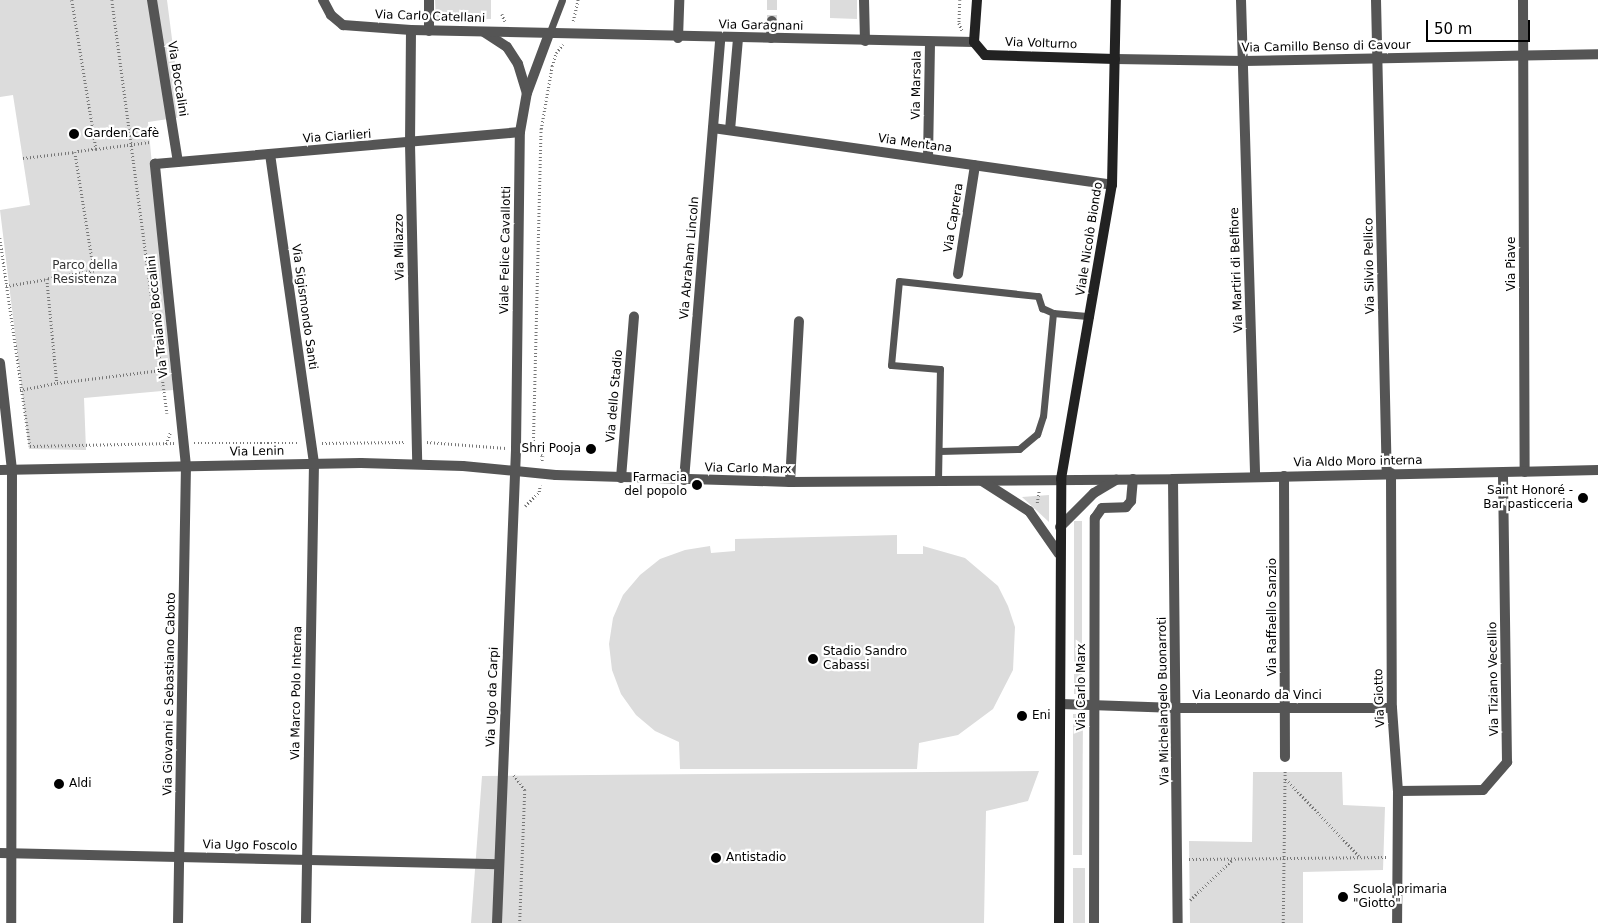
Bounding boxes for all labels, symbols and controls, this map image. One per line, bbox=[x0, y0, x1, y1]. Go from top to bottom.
street label: Via Carlo Catellani bbox=[375, 8, 485, 26]
scale bar bbox=[1428, 10, 1532, 42]
street label: Via Garagnani bbox=[718, 18, 804, 34]
text: 50 m bbox=[1434, 20, 1472, 38]
street label: Via Volturno bbox=[1005, 36, 1077, 52]
street label: Via Camillo Benso di Cavour bbox=[1241, 38, 1411, 56]
street label: Via Boccalini bbox=[164, 40, 190, 118]
street label: Via Marsala bbox=[909, 50, 925, 120]
place label: Garden Cafè bbox=[84, 127, 159, 141]
street label: Via Ciarlieri bbox=[302, 127, 372, 147]
marker: Garden Cafè bbox=[68, 128, 80, 140]
street label: Via Mentana bbox=[877, 132, 953, 156]
street label: Viale Nicolò Biondo bbox=[1074, 181, 1106, 297]
street label: Via Caprera bbox=[941, 182, 967, 254]
street label: Viale Felice Cavallotti bbox=[498, 186, 514, 314]
street label: Via Abraham Lincoln bbox=[677, 196, 703, 320]
street label: Via Martiri di Belfiore bbox=[1228, 207, 1246, 333]
street label: Via Milazzo bbox=[392, 213, 408, 281]
street label: Via Silvio Pellico bbox=[1362, 218, 1378, 314]
street label: Via Piave bbox=[1505, 237, 1519, 291]
street label: Via Sigismondo Santi bbox=[288, 243, 320, 371]
street label: Via Traiano Boccalini bbox=[144, 255, 172, 379]
park label: Parco della Resistenza bbox=[52, 259, 118, 287]
street label: Via dello Stadio bbox=[604, 349, 626, 443]
place label: Shri Pooja bbox=[522, 442, 581, 456]
marker: Shri Pooja bbox=[585, 443, 597, 455]
street label: Via Lenin bbox=[229, 444, 285, 460]
street label: Via Aldo Moro interna bbox=[1293, 454, 1423, 470]
street label: Via Carlo Marx bbox=[704, 461, 792, 477]
place label: Farmacia del popolo bbox=[624, 471, 687, 499]
marker: Farmacia del popolo bbox=[691, 479, 703, 491]
place label: Saint Honoré - Bar pasticceria bbox=[1483, 484, 1573, 512]
marker: Saint Honoré - Bar pasticceria bbox=[1577, 492, 1589, 504]
street label: Via Raffaello Sanzio bbox=[1266, 558, 1280, 676]
street label: Via Giovanni e Sebastiano Caboto bbox=[161, 592, 179, 796]
street label: Via Michelangelo Buonarroti bbox=[1155, 617, 1173, 785]
street label: Via Tiziano Vecellio bbox=[1486, 622, 1502, 736]
street label: Via Marco Polo Interna bbox=[289, 626, 305, 760]
street label: Via Carlo Marx bbox=[1075, 643, 1089, 731]
place label: Stadio Sandro Cabassi bbox=[823, 645, 907, 673]
street label: Via Ugo da Carpi bbox=[484, 647, 502, 747]
marker: Stadio Sandro Cabassi bbox=[807, 653, 819, 665]
street label: Via Giotto bbox=[1372, 668, 1388, 728]
street label: Via Leonardo da Vinci bbox=[1192, 689, 1322, 703]
place label: Eni bbox=[1032, 709, 1051, 723]
marker: Eni bbox=[1016, 710, 1028, 722]
place label: Aldi bbox=[69, 777, 91, 791]
marker: Aldi bbox=[53, 778, 65, 790]
street label: Via Ugo Foscolo bbox=[203, 838, 297, 854]
place label: Antistadio bbox=[726, 851, 786, 865]
marker: Antistadio bbox=[710, 852, 722, 864]
place label: Scuola primaria "Giotto" bbox=[1353, 883, 1447, 911]
marker: Scuola primaria "Giotto" bbox=[1337, 891, 1349, 903]

